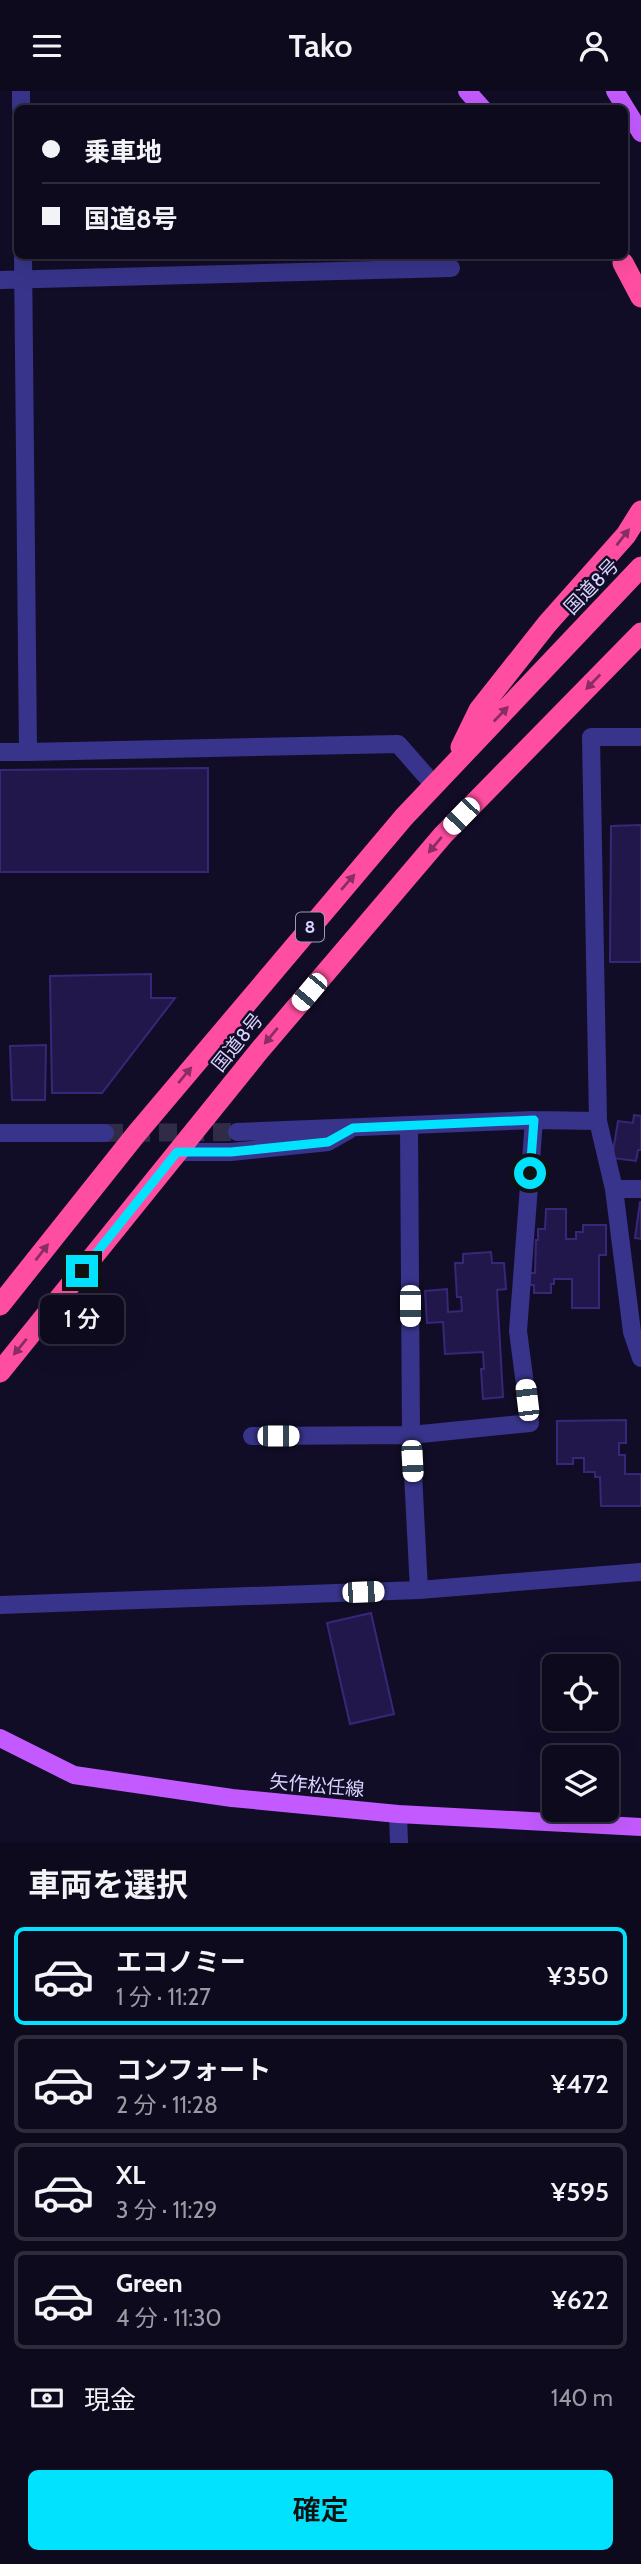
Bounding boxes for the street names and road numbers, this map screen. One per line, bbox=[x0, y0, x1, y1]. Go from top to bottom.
street label: 国道8号 bbox=[559, 554, 623, 619]
road number: 8 bbox=[296, 913, 324, 941]
street label: 国道8号 bbox=[207, 1008, 268, 1076]
street label: 矢作松任線 bbox=[269, 1770, 365, 1801]

